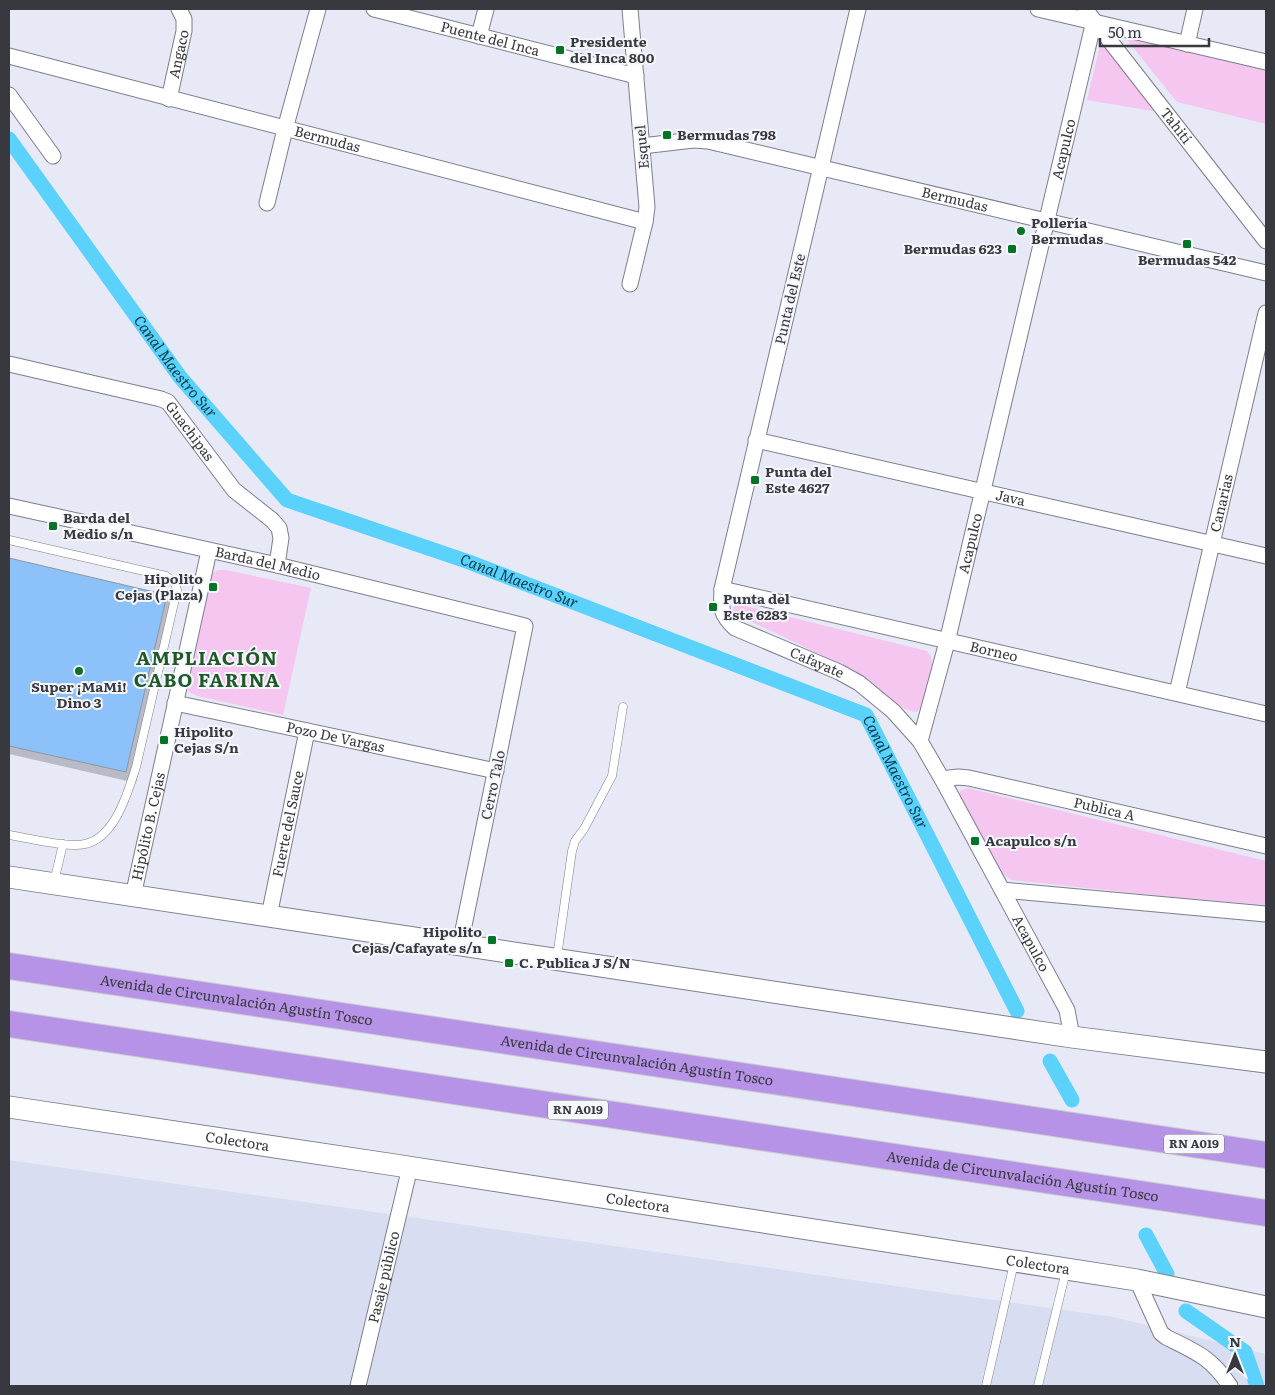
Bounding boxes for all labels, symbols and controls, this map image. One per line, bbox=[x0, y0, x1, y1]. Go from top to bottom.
street label: Puente del Inca bbox=[439, 15, 543, 60]
scale bar bbox=[1100, 15, 1209, 47]
text: 50 m bbox=[1108, 20, 1142, 43]
street label: Angaco bbox=[163, 27, 193, 80]
place label: Presidente del Inca 800 bbox=[570, 31, 655, 67]
marker: Presidente del Inca 800 bbox=[554, 44, 566, 56]
street label: Tahití bbox=[1156, 103, 1197, 148]
street label: Acapulco bbox=[1046, 117, 1080, 181]
street label: Bermudas bbox=[292, 120, 363, 156]
street label: Esquel bbox=[629, 124, 653, 170]
place label: Bermudas 798 bbox=[677, 124, 776, 144]
marker: Bermudas 798 bbox=[661, 129, 673, 141]
street label: Bermudas bbox=[920, 181, 990, 216]
place label: Pollería Bermudas bbox=[1031, 212, 1103, 248]
marker: Pollería Bermudas bbox=[1015, 225, 1027, 237]
place label: Bermudas 623 bbox=[903, 238, 1002, 258]
marker: Bermudas 542 bbox=[1181, 238, 1193, 250]
marker: Bermudas 623 bbox=[1006, 243, 1018, 255]
place label: Bermudas 542 bbox=[1138, 249, 1237, 269]
street label: Punta del Este bbox=[769, 251, 809, 346]
water label: Canal Maestro Sur bbox=[129, 310, 224, 422]
street label: Guachipas bbox=[162, 396, 220, 465]
place label: Punta del Este 4627 bbox=[765, 461, 832, 497]
street label: Canarias bbox=[1204, 472, 1237, 534]
marker: Punta del Este 4627 bbox=[749, 474, 761, 486]
street label: Java bbox=[994, 484, 1028, 510]
place label: Barda del Medio s/n bbox=[63, 507, 134, 543]
street label: Acapulco bbox=[953, 511, 986, 575]
marker: Barda del Medio s/n bbox=[47, 520, 59, 532]
street label: Barda del Medio bbox=[213, 541, 323, 584]
water label: Canal Maestro Sur bbox=[457, 547, 582, 613]
place label: Hipolito Cejas (Plaza) bbox=[115, 568, 203, 604]
marker: Hipolito Cejas (Plaza) bbox=[207, 581, 219, 593]
place label: Punta del Este 6283 bbox=[723, 588, 790, 624]
marker: Punta del Este 6283 bbox=[707, 601, 719, 613]
street label: Borneo bbox=[968, 635, 1020, 666]
street label: Cafayate bbox=[787, 641, 848, 682]
district label: AMPLIACIÓN CABO FARINA bbox=[134, 643, 280, 693]
marker: Super ¡MaMi! Dino 3 bbox=[73, 665, 85, 677]
place label: Super ¡MaMi! Dino 3 bbox=[31, 676, 127, 712]
water label: Canal Maestro Sur bbox=[858, 711, 935, 832]
street label: Pozo De Vargas bbox=[285, 716, 387, 756]
place label: Hipolito Cejas S/n bbox=[174, 721, 239, 757]
marker: Hipolito Cejas S/n bbox=[158, 734, 170, 746]
street label: Cerro Talo bbox=[475, 748, 509, 821]
street label: Fuerte del Sauce bbox=[266, 769, 308, 879]
street label: Hipólito B. Cejas bbox=[126, 770, 169, 882]
street label: Publica A bbox=[1072, 791, 1138, 825]
place label: Acapulco s/n bbox=[985, 830, 1077, 850]
marker: Acapulco s/n bbox=[969, 835, 981, 847]
street label: Acapulco bbox=[1008, 911, 1055, 975]
place label: Hipolito Cejas/Cafayate s/n bbox=[352, 921, 482, 957]
marker: Hipolito Cejas/Cafayate s/n bbox=[486, 934, 498, 946]
place label: C. Publica J S/N bbox=[519, 952, 631, 972]
marker: C. Publica J S/N bbox=[503, 957, 515, 969]
street label: Avenida de Circunvalación Agustín Tosco bbox=[99, 969, 374, 1030]
street label: Avenida de Circunvalación Agustín Tosco bbox=[500, 1029, 775, 1090]
road number: RN A019 bbox=[548, 1100, 608, 1120]
street label: Colectora bbox=[204, 1126, 271, 1155]
road number: RN A019 bbox=[1164, 1134, 1224, 1154]
street label: Avenida de Circunvalación Agustín Tosco bbox=[885, 1145, 1160, 1206]
street label: Colectora bbox=[605, 1187, 672, 1217]
street label: Pasaje público bbox=[362, 1229, 403, 1325]
street label: Colectora bbox=[1005, 1249, 1072, 1279]
north arrow bbox=[1210, 1330, 1260, 1380]
text: N bbox=[1229, 1331, 1241, 1351]

